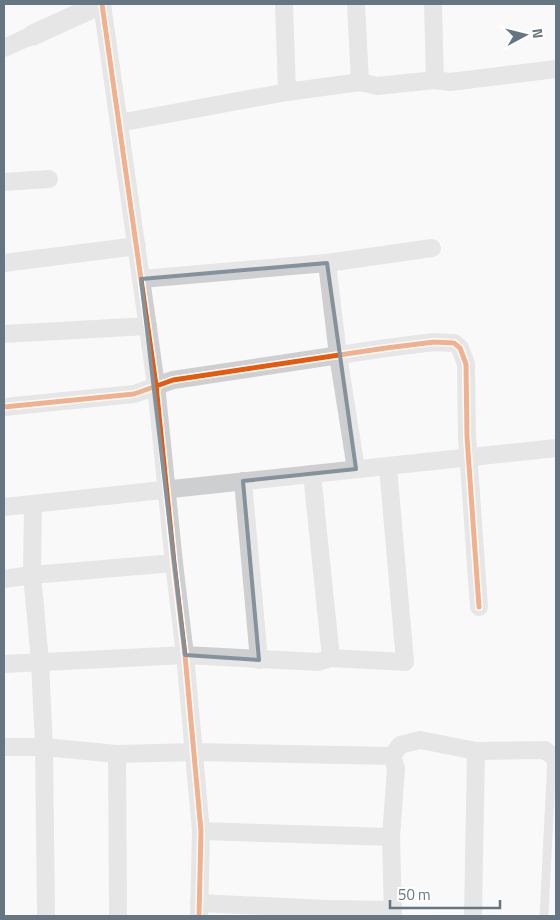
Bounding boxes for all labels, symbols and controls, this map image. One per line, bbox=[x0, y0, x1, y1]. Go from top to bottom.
north arrow bbox=[500, 10, 550, 60]
text: N bbox=[527, 27, 549, 39]
scale bar bbox=[390, 878, 500, 910]
text: 50 m bbox=[398, 883, 431, 906]

